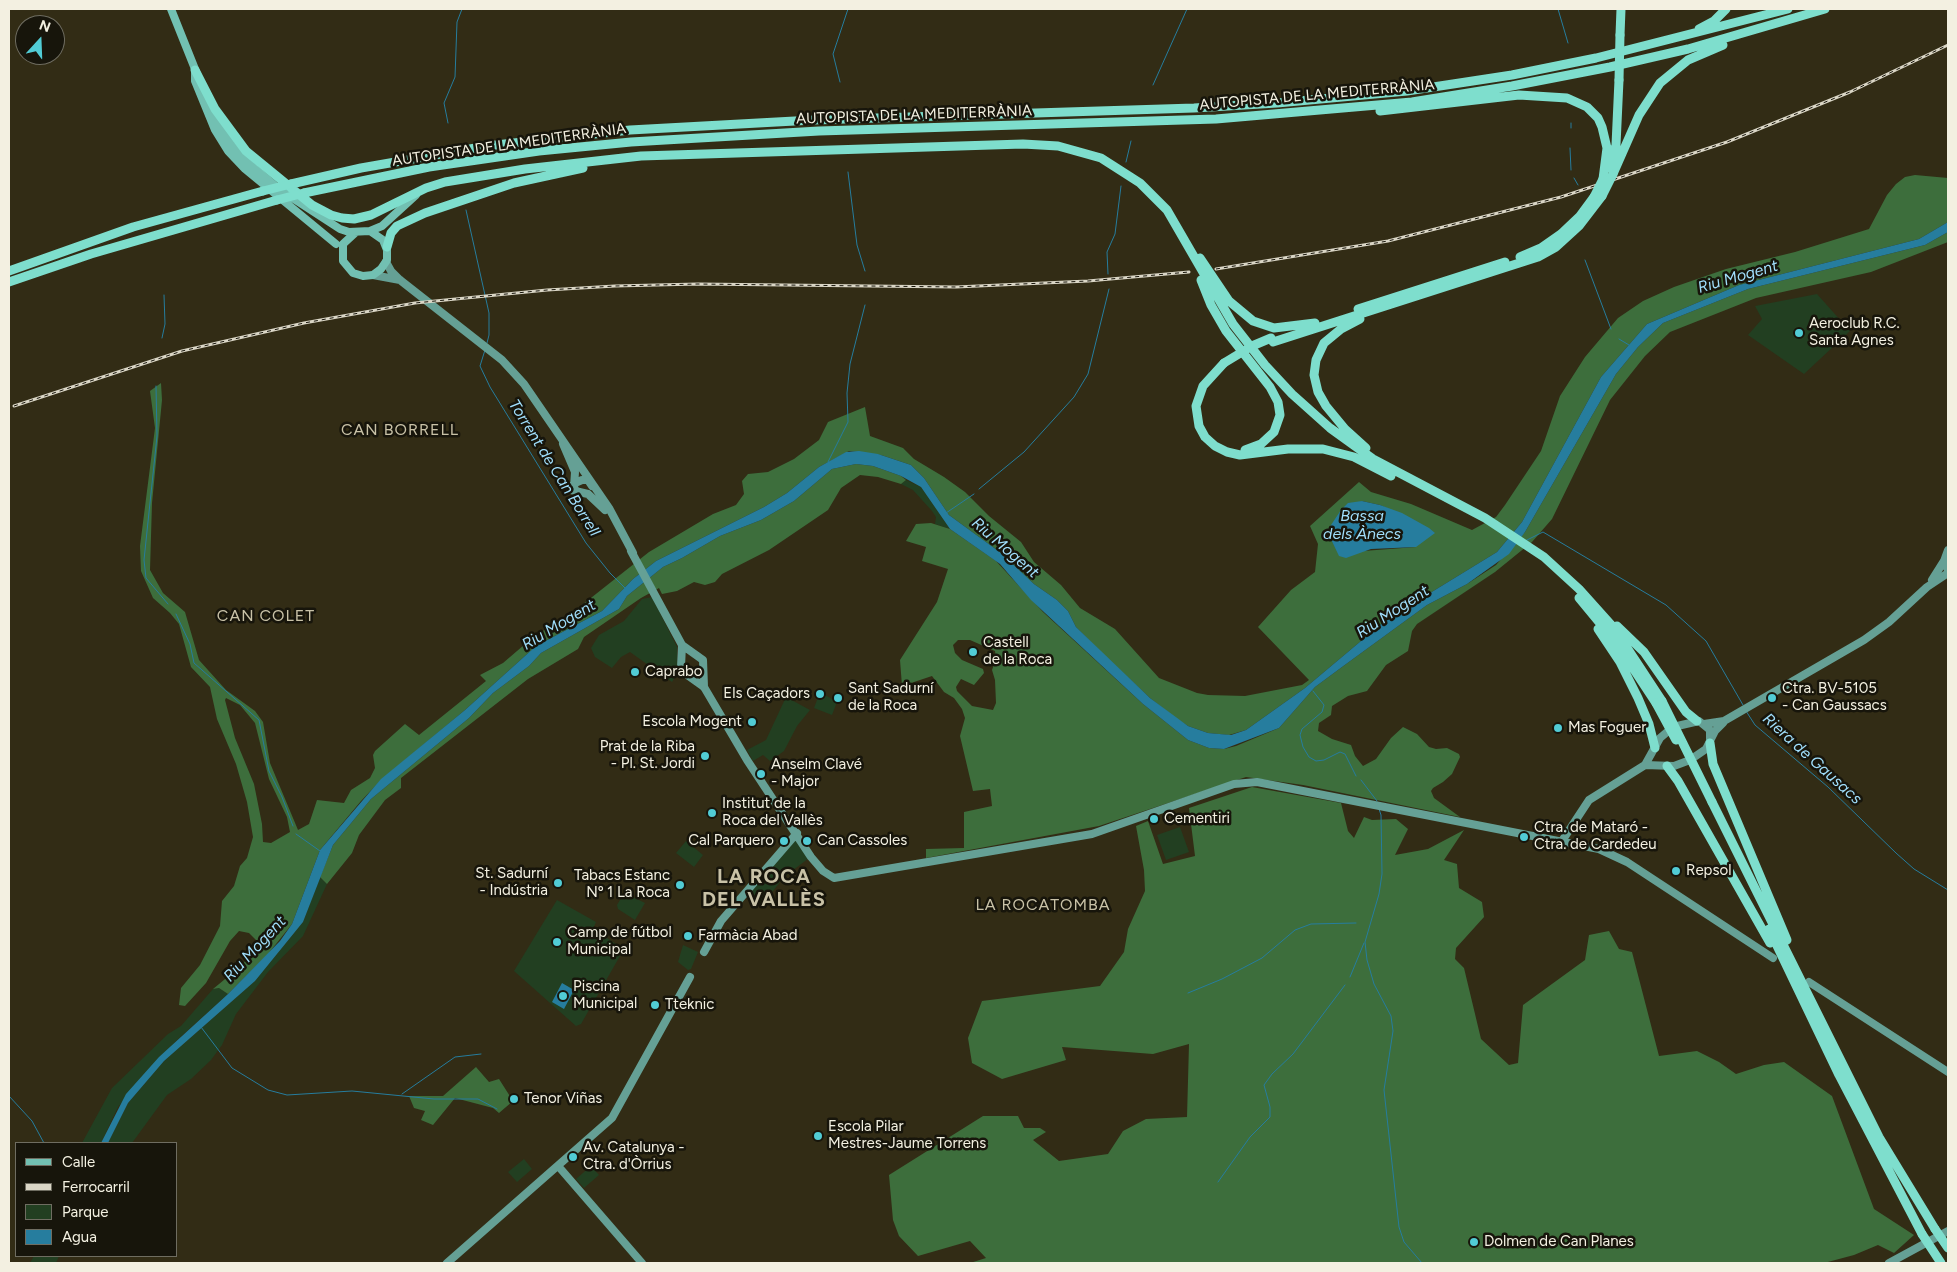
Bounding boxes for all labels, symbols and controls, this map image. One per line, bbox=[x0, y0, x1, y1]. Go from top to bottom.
north arrow bbox=[15, 15, 65, 65]
text: N bbox=[37, 17, 53, 36]
street label: AUTOPISTA DE LA MEDITERRÀNIA bbox=[1199, 76, 1435, 114]
street label: AUTOPISTA DE LA MEDITERRÀNIA bbox=[796, 102, 1032, 128]
street label: AUTOPISTA DE LA MEDITERRÀNIA bbox=[391, 120, 627, 170]
water label: Riu Mogent bbox=[1696, 256, 1780, 298]
place label: Aeroclub R.C. Santa Agnes bbox=[1809, 315, 1900, 350]
marker: Aeroclub R.C. Santa Agnes bbox=[1793, 327, 1805, 339]
water label: Torrent de Can Borrell bbox=[504, 396, 604, 540]
district label: CAN BORRELL bbox=[340, 420, 460, 440]
water label: Bassa dels Ànecs bbox=[1323, 506, 1401, 544]
water label: Riu Mogent bbox=[967, 514, 1043, 582]
water label: Riu Mogent bbox=[1353, 581, 1433, 643]
water label: Riu Mogent bbox=[519, 595, 599, 655]
district label: CAN COLET bbox=[216, 606, 316, 626]
place label: Castell de la Roca bbox=[983, 634, 1052, 669]
marker: Castell de la Roca bbox=[967, 646, 979, 658]
place label: Caprabo bbox=[645, 663, 703, 681]
marker: Caprabo bbox=[629, 666, 641, 678]
place label: Sant Sadurní de la Roca bbox=[848, 680, 934, 715]
place label: Ctra. BV-5105 - Can Gaussacs bbox=[1782, 680, 1887, 715]
place label: Els Caçadors bbox=[723, 685, 810, 703]
marker: Els Caçadors bbox=[814, 688, 826, 700]
marker: Sant Sadurní de la Roca bbox=[832, 692, 844, 704]
marker: Ctra. BV-5105 - Can Gaussacs bbox=[1766, 692, 1778, 704]
water label: Riera de Gausacs bbox=[1758, 709, 1866, 809]
place label: Escola Mogent bbox=[642, 713, 742, 731]
marker: Escola Mogent bbox=[746, 716, 758, 728]
place label: Mas Foguer bbox=[1568, 719, 1646, 737]
marker: Mas Foguer bbox=[1552, 722, 1564, 734]
place label: Prat de la Riba - Pl. St. Jordi bbox=[600, 738, 695, 773]
marker: Prat de la Riba - Pl. St. Jordi bbox=[699, 750, 711, 762]
place label: Anselm Clavé - Major bbox=[771, 756, 862, 791]
marker: Anselm Clavé - Major bbox=[755, 768, 767, 780]
place label: Institut de la Roca del Vallès bbox=[722, 795, 823, 830]
marker: Institut de la Roca del Vallès bbox=[706, 807, 718, 819]
place label: Cementiri bbox=[1164, 810, 1230, 828]
marker: Cementiri bbox=[1148, 813, 1160, 825]
place label: Ctra. de Mataró - Ctra. de Cardedeu bbox=[1534, 819, 1657, 854]
marker: Ctra. de Mataró - Ctra. de Cardedeu bbox=[1518, 831, 1530, 843]
place label: Cal Parquero bbox=[688, 832, 774, 850]
place label: Can Cassoles bbox=[817, 832, 907, 850]
marker: Cal Parquero bbox=[778, 835, 790, 847]
marker: Can Cassoles bbox=[801, 835, 813, 847]
place label: Repsol bbox=[1686, 862, 1731, 880]
place label: St. Sadurní - Indústria bbox=[475, 865, 548, 900]
district label: LA ROCA DEL VALLÈS bbox=[701, 865, 827, 912]
marker: Repsol bbox=[1670, 865, 1682, 877]
place label: Tabacs Estanc Nº 1 La Roca bbox=[574, 867, 670, 902]
marker: St. Sadurní - Indústria bbox=[552, 877, 564, 889]
marker: Tabacs Estanc Nº 1 La Roca bbox=[674, 879, 686, 891]
district label: LA ROCATOMBA bbox=[974, 895, 1112, 915]
water label: Riu Mogent bbox=[220, 912, 290, 986]
place label: Camp de fútbol Municipal bbox=[567, 924, 672, 959]
place label: Farmàcia Abad bbox=[698, 927, 798, 945]
marker: Farmàcia Abad bbox=[682, 930, 694, 942]
marker: Camp de fútbol Municipal bbox=[551, 936, 563, 948]
place label: Piscina Municipal bbox=[573, 978, 637, 1013]
marker: Piscina Municipal bbox=[557, 990, 569, 1002]
place label: Tteknic bbox=[665, 996, 714, 1014]
marker: Tteknic bbox=[649, 999, 661, 1011]
place label: Tenor Viñas bbox=[524, 1090, 602, 1108]
marker: Tenor Viñas bbox=[508, 1093, 520, 1105]
place label: Escola Pilar Mestres-Jaume Torrens bbox=[828, 1118, 986, 1153]
marker: Escola Pilar Mestres-Jaume Torrens bbox=[812, 1130, 824, 1142]
place label: Av. Catalunya - Ctra. d'Òrrius bbox=[583, 1139, 685, 1174]
legend bbox=[15, 1142, 178, 1257]
marker: Av. Catalunya - Ctra. d'Òrrius bbox=[567, 1151, 579, 1163]
text: Calle bbox=[62, 1153, 95, 1171]
text: Ferrocarril bbox=[62, 1178, 130, 1196]
text: Parque bbox=[62, 1203, 109, 1221]
text: Agua bbox=[62, 1228, 97, 1246]
place label: Dolmen de Can Planes bbox=[1484, 1233, 1634, 1251]
marker: Dolmen de Can Planes bbox=[1468, 1236, 1480, 1248]

